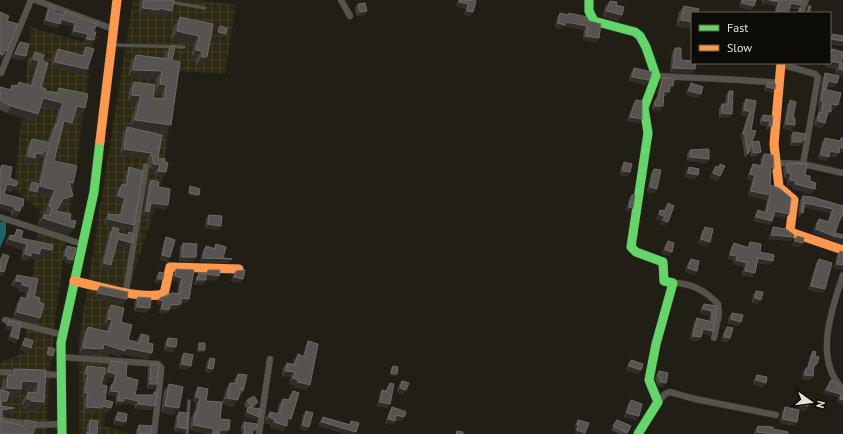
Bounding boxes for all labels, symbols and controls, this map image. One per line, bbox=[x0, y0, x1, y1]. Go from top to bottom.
legend bbox=[691, 12, 831, 64]
text: Fast bbox=[727, 20, 748, 35]
text: Slow bbox=[727, 40, 752, 55]
north arrow bbox=[791, 382, 831, 422]
text: N bbox=[813, 399, 828, 410]

